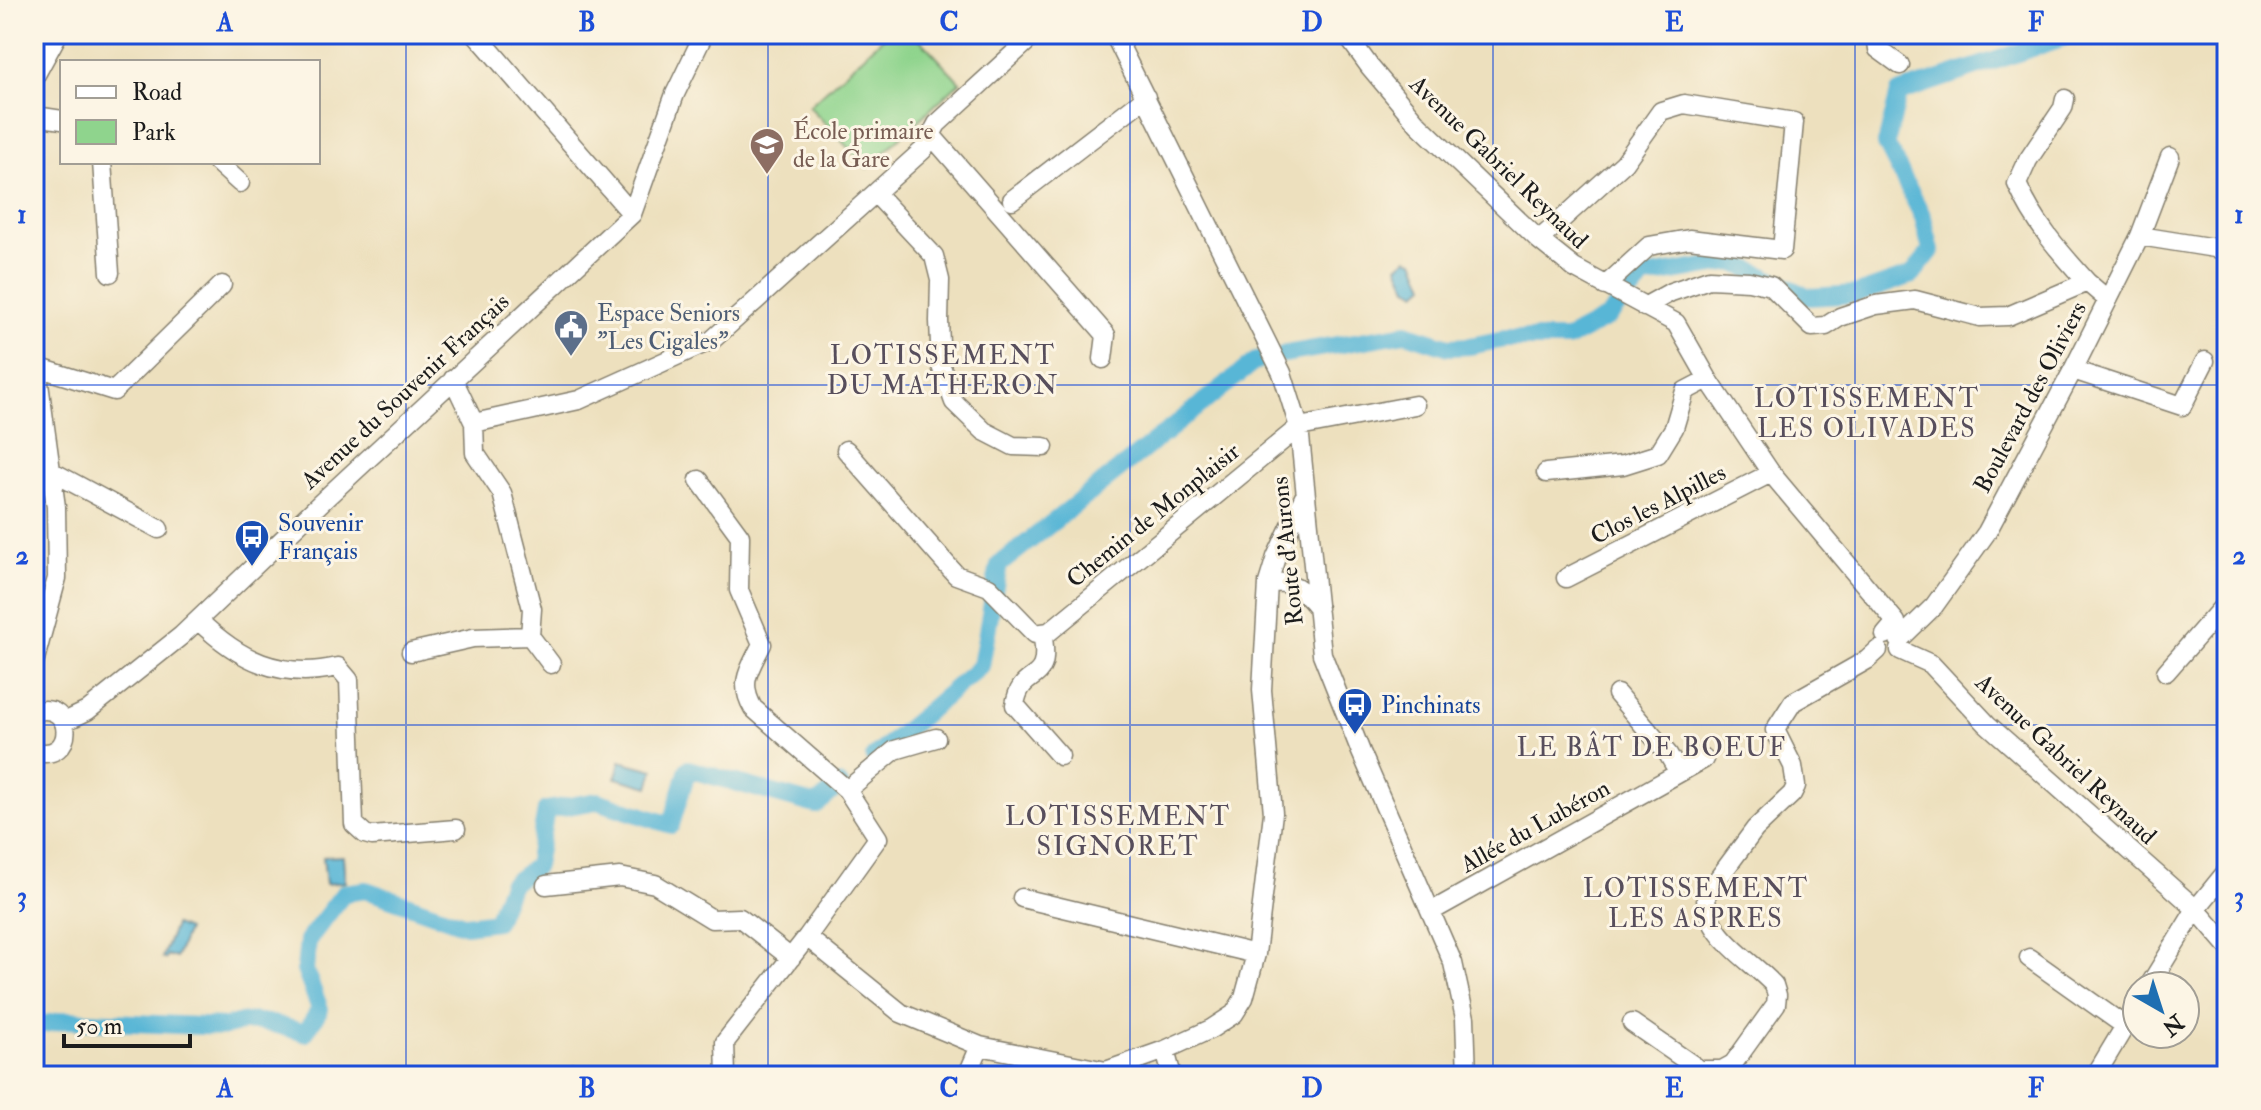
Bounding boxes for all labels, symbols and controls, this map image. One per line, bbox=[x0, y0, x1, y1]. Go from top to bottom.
text: A bbox=[216, 7, 234, 39]
text: B bbox=[578, 7, 596, 39]
text: C bbox=[939, 7, 959, 39]
text: D bbox=[1301, 7, 1323, 39]
text: E bbox=[1665, 7, 1684, 39]
text: F bbox=[2028, 7, 2045, 39]
legend bbox=[60, 60, 320, 164]
street label: Avenue Gabriel Reynaud bbox=[1402, 68, 1595, 256]
text: Road bbox=[132, 77, 182, 108]
place label: École primaire de la Gare bbox=[793, 115, 934, 175]
text: Park bbox=[132, 117, 176, 148]
school or university icon: École primaire de la Gare bbox=[748, 126, 786, 176]
text: 1 bbox=[17, 199, 27, 231]
text: 1 bbox=[2234, 199, 2244, 231]
street label: Avenue du Souvenir Français bbox=[294, 287, 516, 497]
street label: Boulevard des Oliviers bbox=[1967, 296, 2094, 498]
place label: Espace Seniors "Les Cigales" bbox=[597, 298, 740, 357]
public building icon: Espace Seniors "Les Cigales" bbox=[552, 308, 590, 358]
district label: LOTISSEMENT DU MATHERON bbox=[827, 340, 1059, 402]
district label: LOTISSEMENT LES OLIVADES bbox=[1754, 383, 1980, 445]
street label: Chemin de Monplaisir bbox=[1060, 436, 1246, 595]
street label: Clos les Alpilles bbox=[1585, 457, 1731, 552]
street label: Route d'Aurons bbox=[1264, 475, 1311, 627]
place label: Souvenir Français bbox=[278, 508, 363, 567]
bus stop icon: Souvenir Français bbox=[233, 518, 271, 568]
text: 2 bbox=[15, 540, 29, 572]
text: 2 bbox=[2232, 540, 2246, 572]
street label: Avenue Gabriel Reynaud bbox=[1968, 667, 2163, 852]
bus stop icon: Pinchinats bbox=[1336, 686, 1374, 736]
place label: Pinchinats bbox=[1381, 690, 1481, 721]
district label: LE BÂT DE BOEUF bbox=[1517, 730, 1787, 764]
street label: Allée du Lubéron bbox=[1454, 773, 1615, 881]
district label: LOTISSEMENT SIGNORET bbox=[1005, 801, 1231, 863]
district label: LOTISSEMENT LES ASPRES bbox=[1583, 873, 1809, 935]
text: 3 bbox=[17, 881, 27, 913]
text: 3 bbox=[2234, 881, 2244, 913]
north arrow bbox=[2121, 970, 2201, 1050]
scale bar bbox=[64, 998, 190, 1048]
text: N bbox=[2156, 1007, 2190, 1042]
text: 50 m bbox=[76, 1011, 123, 1042]
text: A bbox=[216, 1073, 234, 1105]
text: B bbox=[578, 1073, 596, 1105]
text: C bbox=[939, 1073, 959, 1105]
text: D bbox=[1301, 1073, 1323, 1105]
text: E bbox=[1665, 1073, 1684, 1105]
text: F bbox=[2028, 1073, 2045, 1105]

